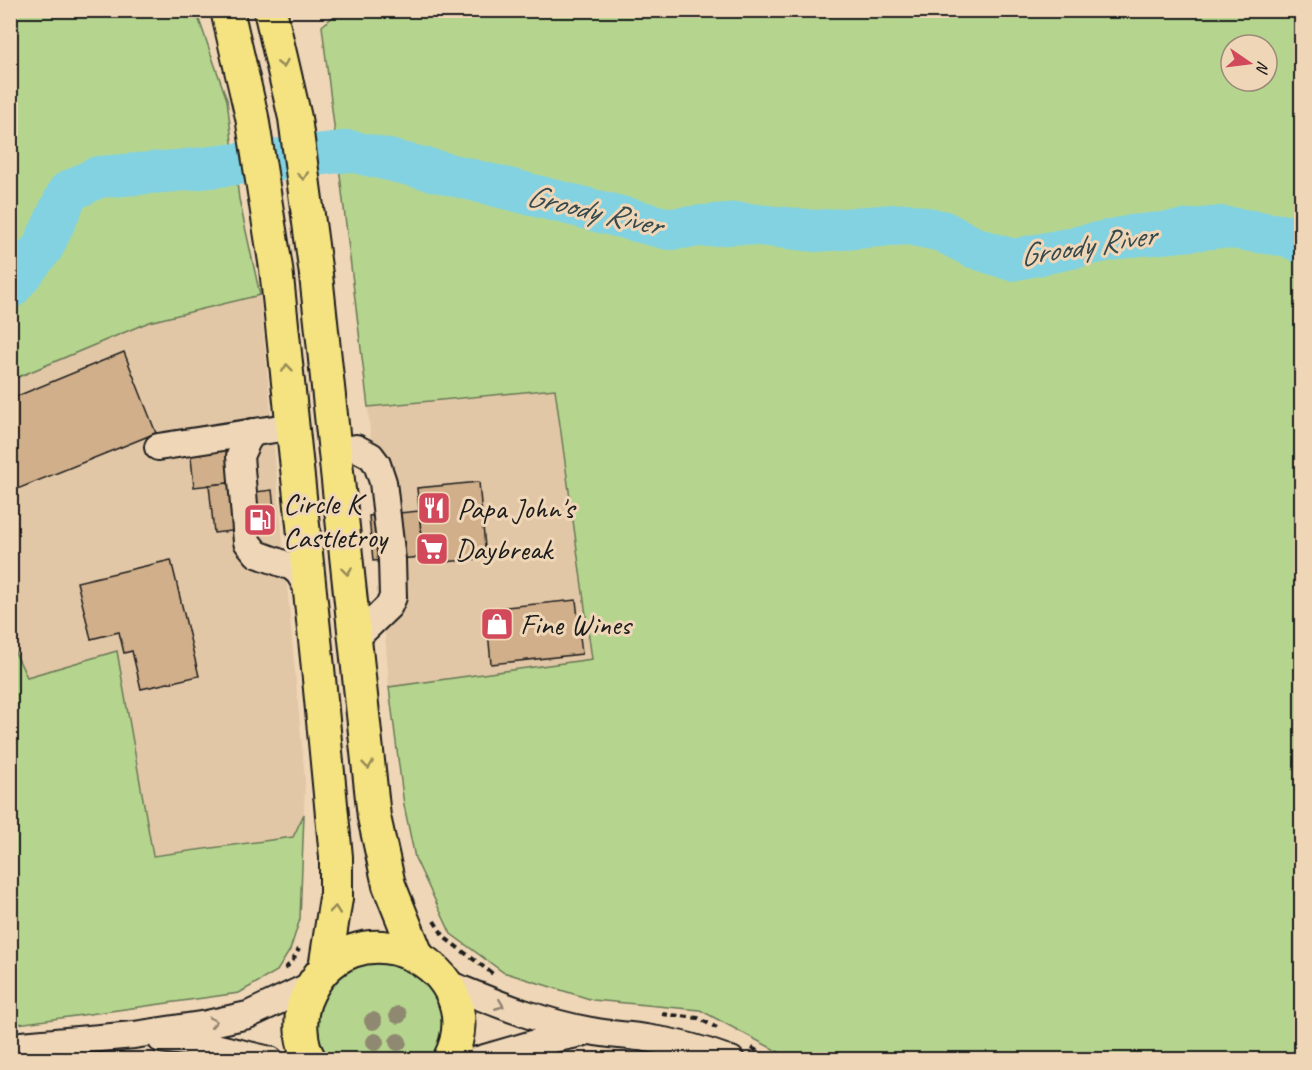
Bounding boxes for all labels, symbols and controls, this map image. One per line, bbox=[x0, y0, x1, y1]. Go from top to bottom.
north arrow bbox=[1219, 33, 1279, 93]
one-way arrow bbox=[275, 59, 288, 69]
text: N bbox=[1251, 59, 1273, 77]
one-way arrow bbox=[296, 171, 308, 181]
water label: Groody River bbox=[523, 175, 670, 246]
water label: Groody River bbox=[1016, 213, 1162, 276]
one-way arrow bbox=[281, 364, 294, 373]
place label: Circle K Castletroy bbox=[283, 484, 390, 556]
place label: Papa John's bbox=[457, 489, 577, 527]
restaurant icon: Papa John's bbox=[416, 490, 452, 526]
fuel station icon: Circle K Castletroy bbox=[242, 502, 278, 538]
place label: Daybreak bbox=[455, 530, 554, 568]
supermarket icon: Daybreak bbox=[414, 531, 450, 567]
one-way arrow bbox=[340, 567, 353, 576]
place label: Fine Wines bbox=[520, 605, 633, 643]
shop icon: Fine Wines bbox=[479, 606, 515, 642]
one-way arrow bbox=[361, 761, 374, 770]
one-way arrow bbox=[328, 905, 341, 915]
one-way arrow bbox=[494, 997, 505, 1010]
one-way arrow bbox=[207, 1016, 217, 1029]

